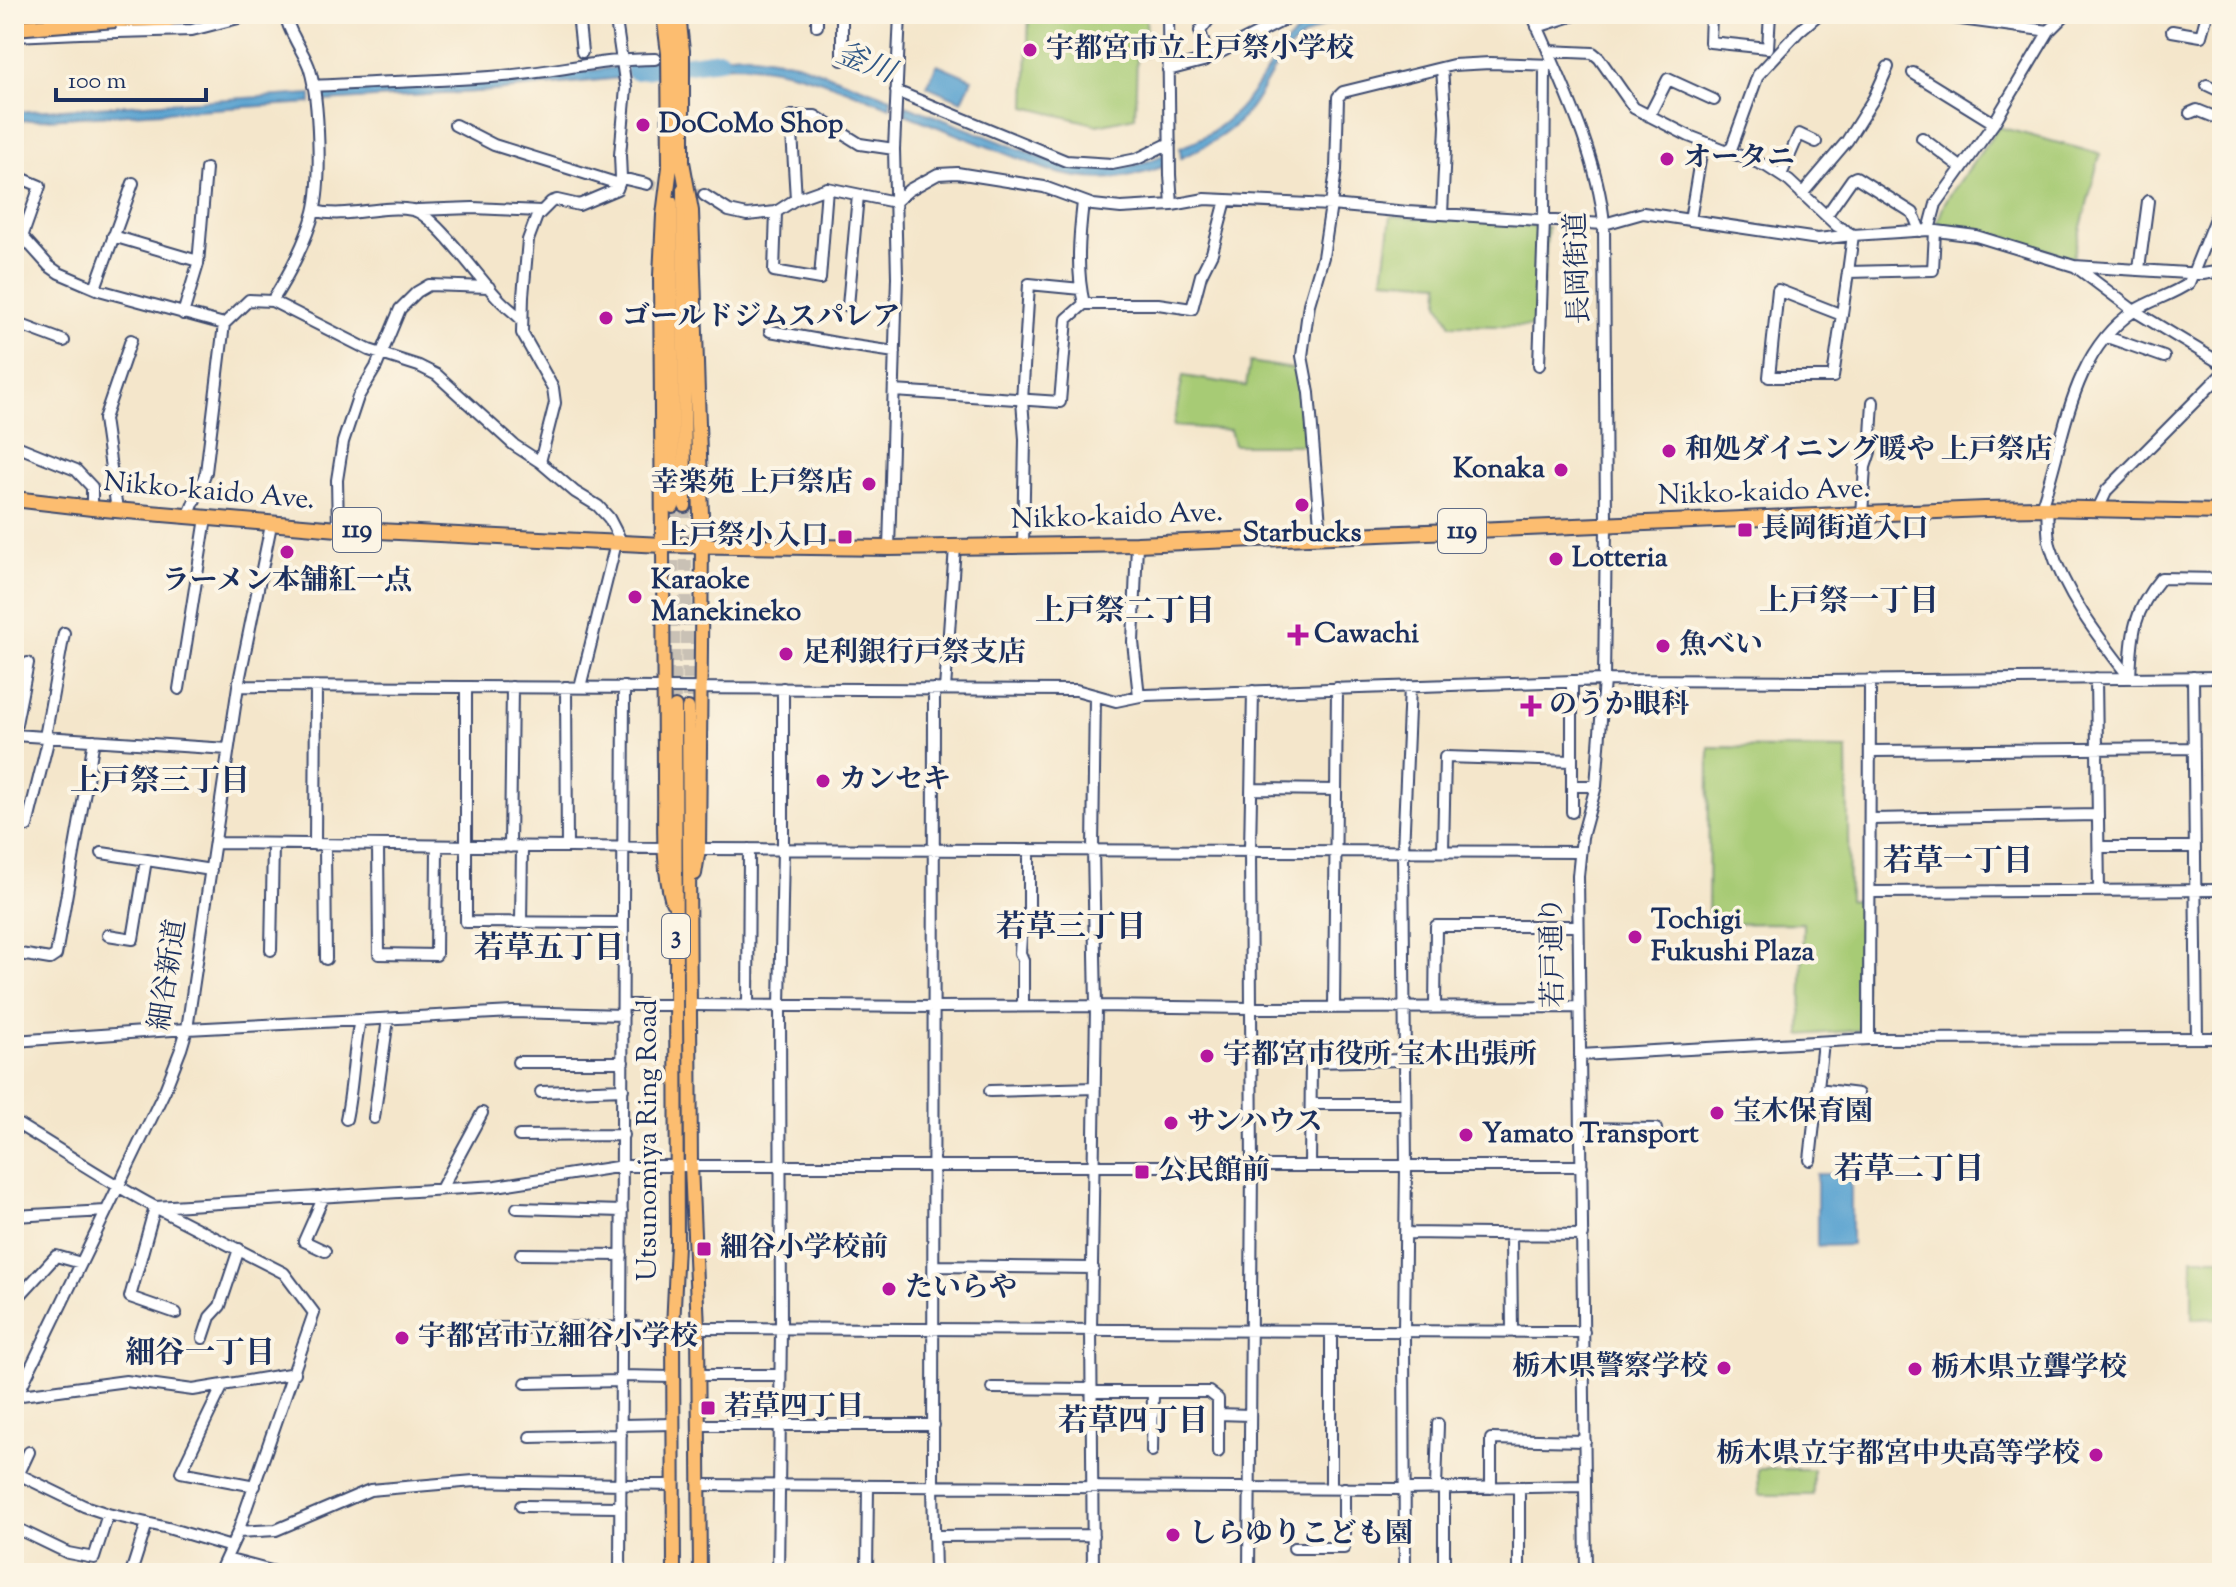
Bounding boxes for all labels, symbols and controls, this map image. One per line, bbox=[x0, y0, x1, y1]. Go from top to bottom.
place label: 宇都宮市立上戸祭小学校 bbox=[1046, 30, 1354, 70]
water label: 釜川 bbox=[829, 33, 904, 96]
marker: 宇都宮市立上戸祭小学校 bbox=[1021, 41, 1039, 59]
scale bar bbox=[56, 52, 206, 102]
text: 100 m bbox=[68, 65, 126, 99]
place label: DoCoMo Shop bbox=[659, 105, 843, 145]
marker: DoCoMo Shop bbox=[634, 116, 652, 134]
place label: オータニ bbox=[1683, 139, 1795, 179]
marker: オータニ bbox=[1658, 150, 1676, 168]
street label: 長岡街道 bbox=[1557, 211, 1601, 325]
place label: ゴールドジムスパレア bbox=[622, 298, 900, 338]
marker: ゴールドジムスパレア bbox=[597, 309, 615, 327]
place label: 和処ダイニング暖や 上戸祭店 bbox=[1685, 431, 2053, 471]
marker: 和処ダイニング暖や 上戸祭店 bbox=[1660, 442, 1678, 460]
place label: Konaka bbox=[1453, 450, 1545, 490]
marker: Konaka bbox=[1552, 461, 1570, 479]
street label: Nikko-kaido Ave. bbox=[102, 463, 316, 521]
place label: 幸楽苑 上戸祭店 bbox=[651, 464, 853, 504]
street label: Nikko-kaido Ave. bbox=[1657, 469, 1871, 517]
marker: 幸楽苑 上戸祭店 bbox=[860, 475, 878, 493]
street label: Nikko-kaido Ave. bbox=[1010, 493, 1224, 541]
marker: Starbucks bbox=[1293, 496, 1311, 514]
road number: 119 bbox=[333, 508, 381, 552]
road number: 119 bbox=[1438, 509, 1486, 553]
place label: 長岡街道入口 bbox=[1761, 510, 1929, 550]
place label: Starbucks bbox=[1242, 514, 1362, 554]
place label: 上戸祭小入口 bbox=[661, 517, 829, 557]
marker: 長岡街道入口 bbox=[1736, 521, 1754, 539]
marker: 上戸祭小入口 bbox=[836, 528, 854, 546]
place label: Lotteria bbox=[1572, 539, 1668, 579]
marker: ラーメン本舗紅一点 bbox=[278, 543, 296, 561]
marker: Lotteria bbox=[1547, 550, 1565, 568]
place label: Karaoke Manekineko bbox=[651, 561, 801, 633]
place label: ラーメン本舗紅一点 bbox=[162, 562, 412, 602]
district label: 上戸祭一丁目 bbox=[1759, 581, 1939, 624]
marker: Karaoke Manekineko bbox=[626, 588, 644, 606]
district label: 上戸祭二丁目 bbox=[1035, 591, 1215, 634]
place label: Cawachi bbox=[1314, 615, 1419, 655]
marker: Cawachi bbox=[1289, 626, 1307, 644]
place label: 魚べい bbox=[1679, 626, 1763, 666]
place label: 足利銀行戸祭支店 bbox=[802, 634, 1026, 674]
marker: 魚べい bbox=[1654, 637, 1672, 655]
marker: 足利銀行戸祭支店 bbox=[777, 645, 795, 663]
place label: のうか眼科 bbox=[1549, 686, 1690, 726]
marker: のうか眼科 bbox=[1520, 695, 1542, 717]
district label: 上戸祭三丁目 bbox=[70, 761, 250, 804]
place label: カンセキ bbox=[839, 761, 951, 801]
marker: カンセキ bbox=[814, 772, 832, 790]
district label: 若草一丁目 bbox=[1883, 841, 2033, 884]
street label: 若戸通り bbox=[1533, 896, 1575, 1008]
place label: Tochigi Fukushi Plaza bbox=[1651, 901, 1815, 973]
district label: 若草三丁目 bbox=[996, 907, 1146, 950]
road number: 3 bbox=[662, 914, 690, 958]
street label: 細谷新道 bbox=[140, 917, 198, 1033]
district label: 若草五丁目 bbox=[474, 928, 624, 971]
marker: Tochigi Fukushi Plaza bbox=[1626, 928, 1644, 946]
street label: Utsunomiya Ring Road bbox=[629, 999, 669, 1281]
place label: 宇都宮市役所 宝木出張所 bbox=[1223, 1036, 1537, 1076]
marker: 宇都宮市役所 宝木出張所 bbox=[1198, 1047, 1216, 1065]
place label: 宝木保育園 bbox=[1733, 1093, 1873, 1133]
place label: サンハウス bbox=[1187, 1103, 1323, 1143]
marker: 宝木保育園 bbox=[1708, 1104, 1726, 1122]
marker: サンハウス bbox=[1162, 1114, 1180, 1132]
place label: Yamato Transport bbox=[1482, 1115, 1699, 1155]
marker: Yamato Transport bbox=[1457, 1126, 1475, 1144]
district label: 若草二丁目 bbox=[1834, 1149, 1984, 1192]
place label: 公民館前 bbox=[1158, 1152, 1270, 1192]
marker: 公民館前 bbox=[1133, 1163, 1151, 1181]
place label: 細谷小学校前 bbox=[720, 1229, 888, 1269]
marker: 細谷小学校前 bbox=[695, 1240, 713, 1258]
place label: たいらや bbox=[905, 1269, 1017, 1309]
marker: たいらや bbox=[880, 1280, 898, 1298]
place label: 宇都宮市立細谷小学校 bbox=[418, 1318, 698, 1358]
marker: 宇都宮市立細谷小学校 bbox=[393, 1329, 411, 1347]
district label: 細谷一丁目 bbox=[125, 1333, 275, 1376]
place label: 栃木県警察学校 bbox=[1512, 1348, 1708, 1388]
place label: 栃木県立聾学校 bbox=[1931, 1349, 2127, 1389]
marker: 栃木県警察学校 bbox=[1715, 1359, 1733, 1377]
marker: 栃木県立聾学校 bbox=[1906, 1360, 1924, 1378]
place label: 若草四丁目 bbox=[724, 1388, 864, 1428]
marker: 若草四丁目 bbox=[699, 1399, 717, 1417]
district label: 若草四丁目 bbox=[1058, 1401, 1208, 1444]
place label: 栃木県立宇都宮中央高等学校 bbox=[1716, 1435, 2080, 1475]
marker: 栃木県立宇都宮中央高等学校 bbox=[2087, 1446, 2105, 1464]
place label: しらゆりこども園 bbox=[1189, 1515, 1413, 1555]
marker: しらゆりこども園 bbox=[1164, 1526, 1182, 1544]

